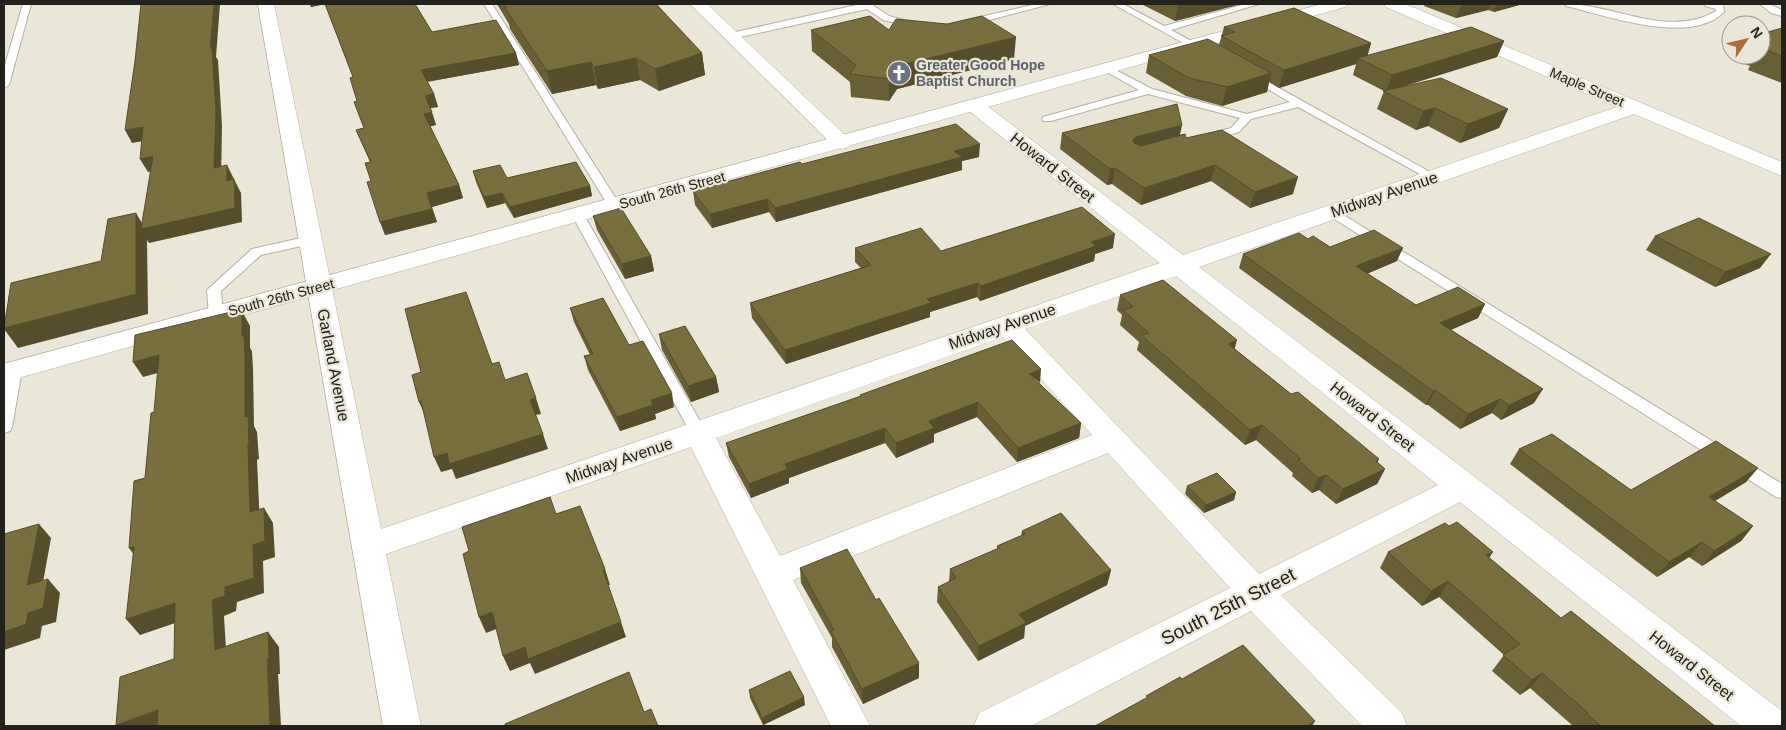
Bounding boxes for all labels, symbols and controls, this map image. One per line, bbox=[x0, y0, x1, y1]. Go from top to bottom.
north arrow bbox=[1721, 15, 1771, 65]
text: N bbox=[1747, 24, 1766, 41]
place label: Greater Good Hope Baptist Church bbox=[916, 57, 1045, 89]
church icon: Greater Good Hope Baptist Church bbox=[886, 60, 912, 86]
street label: Maple Street bbox=[1547, 64, 1627, 110]
street label: Howard Street bbox=[1007, 129, 1099, 206]
street label: South 26th Street bbox=[617, 168, 727, 212]
street label: Midway Avenue bbox=[1329, 168, 1440, 221]
street label: South 26th Street bbox=[226, 275, 336, 319]
street label: Midway Avenue bbox=[947, 300, 1058, 353]
street label: Garland Avenue bbox=[314, 307, 353, 423]
street label: Howard Street bbox=[1327, 378, 1419, 455]
street label: Midway Avenue bbox=[564, 434, 675, 487]
street label: South 25th Street bbox=[1158, 563, 1300, 649]
street label: Howard Street bbox=[1646, 627, 1738, 704]

